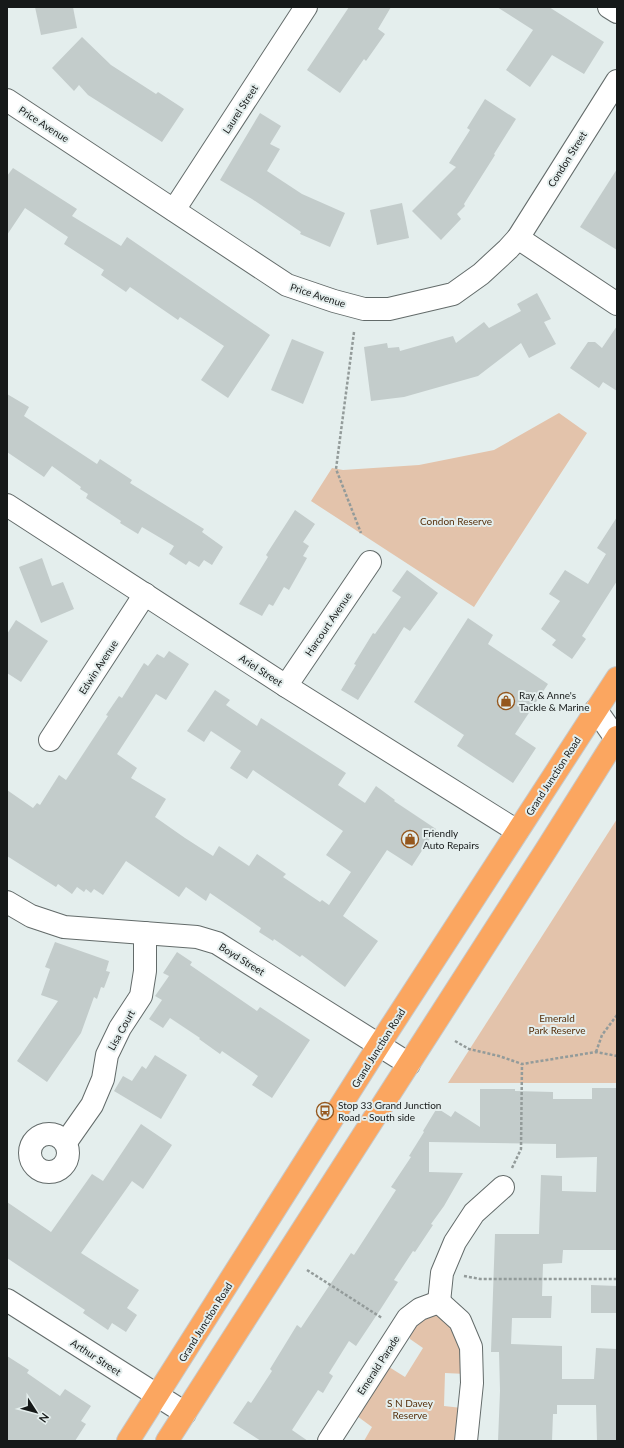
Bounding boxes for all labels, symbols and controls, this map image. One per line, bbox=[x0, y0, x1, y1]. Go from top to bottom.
street label: Laurel Street bbox=[220, 82, 260, 136]
street label: Price Avenue bbox=[17, 103, 71, 145]
street label: Condon Street bbox=[545, 129, 589, 189]
street label: Price Avenue bbox=[289, 280, 347, 310]
park label: Condon Reserve bbox=[420, 515, 492, 527]
street label: Harcourt Avenue bbox=[302, 590, 354, 658]
street label: Edwin Avenue bbox=[76, 638, 120, 696]
street label: Ariel Street bbox=[237, 652, 285, 689]
place label: Ray & Anne's Tackle & Marine bbox=[519, 689, 589, 713]
shop icon: Ray & Anne's Tackle & Marine bbox=[496, 691, 516, 711]
street label: Grand Junction Road bbox=[523, 734, 583, 818]
place label: Friendly Auto Repairs bbox=[423, 827, 479, 851]
shop icon: Friendly Auto Repairs bbox=[400, 829, 420, 849]
street label: Boyd Street bbox=[217, 940, 267, 978]
street label: Grand Junction Road bbox=[349, 1006, 407, 1090]
street label: Lisa Court bbox=[105, 1007, 137, 1052]
park label: Emerald Park Reserve bbox=[529, 1012, 585, 1036]
place label: Stop 33 Grand Junction Road - South side bbox=[338, 1099, 441, 1123]
bus stop icon: Stop 33 Grand Junction Road - South side bbox=[315, 1101, 335, 1121]
street label: Grand Junction Road bbox=[176, 1280, 234, 1364]
street label: Emerald Parade bbox=[354, 1333, 402, 1397]
street label: Arthur Street bbox=[69, 1336, 124, 1378]
north arrow bbox=[16, 1392, 56, 1432]
park label: S N Davey Reserve bbox=[387, 1397, 434, 1421]
text: N bbox=[37, 1411, 52, 1425]

